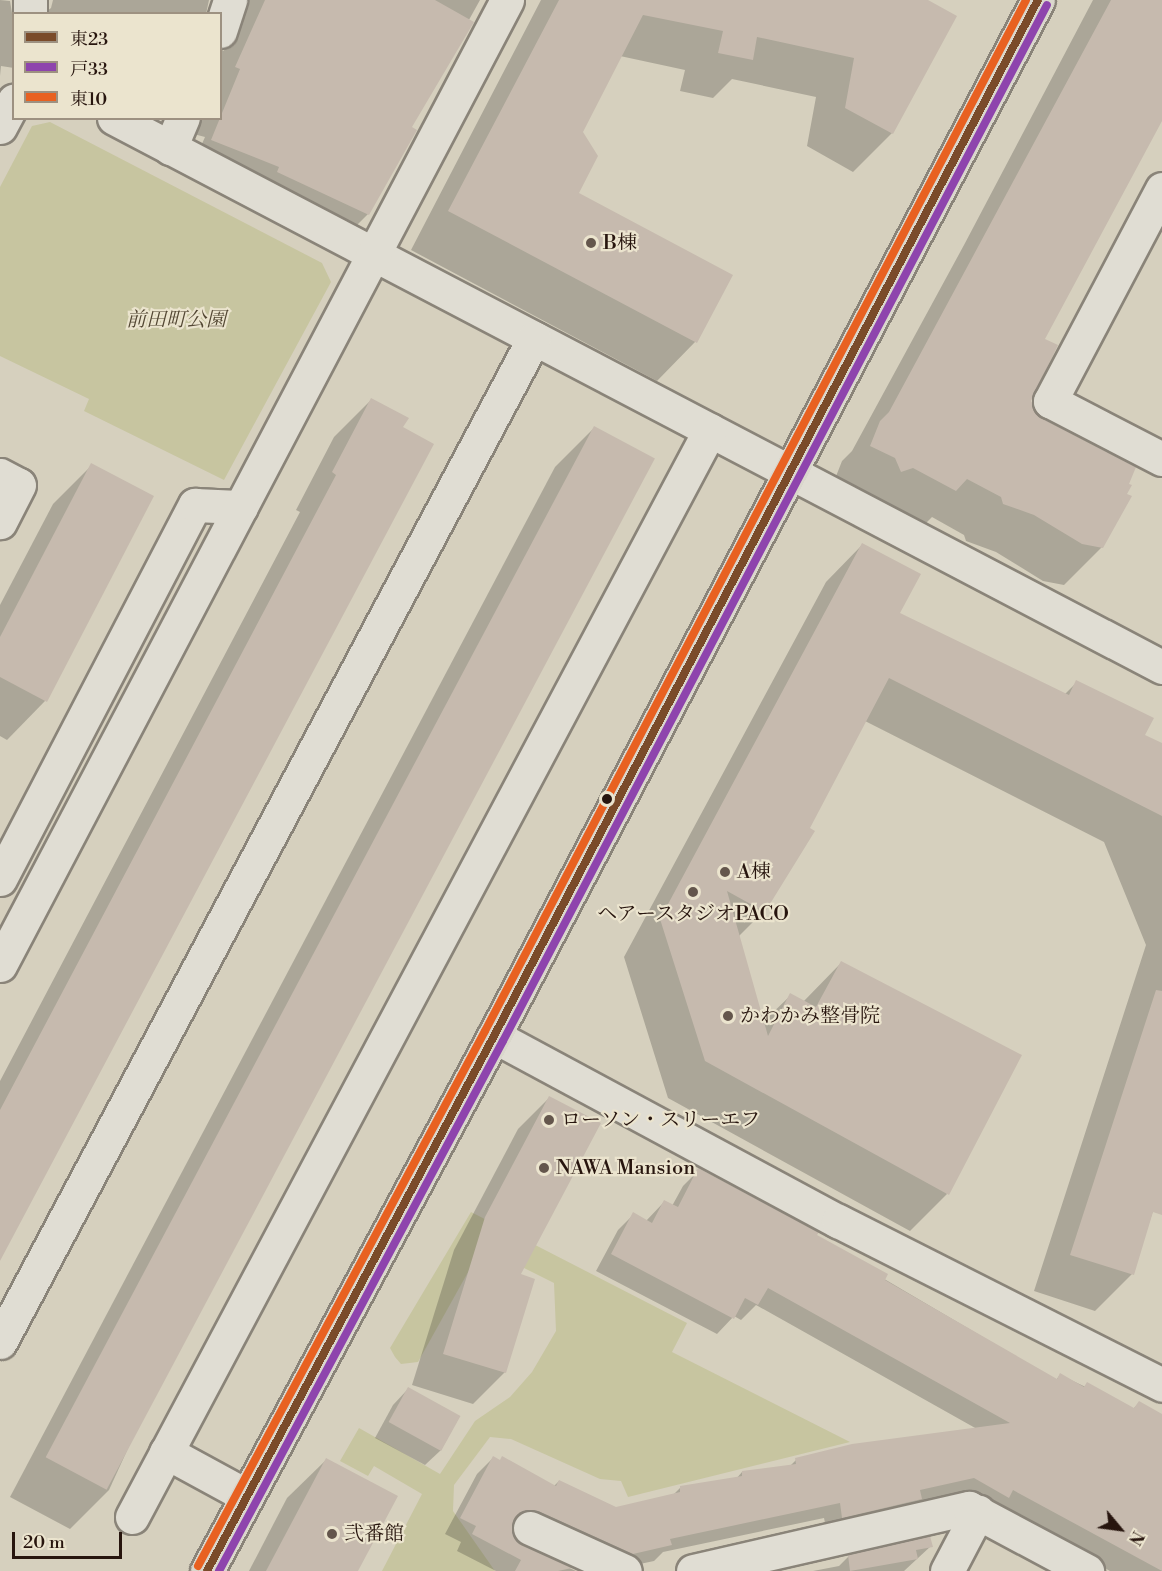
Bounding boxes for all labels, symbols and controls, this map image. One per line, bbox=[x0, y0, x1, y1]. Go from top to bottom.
legend bbox=[12, 12, 222, 120]
text: 東23 bbox=[70, 28, 108, 51]
text: 戸33 bbox=[70, 58, 108, 81]
text: 東10 bbox=[70, 88, 107, 111]
place label: B棟 bbox=[603, 231, 637, 255]
marker: B棟 bbox=[584, 236, 598, 250]
park label: 前田町公園 bbox=[126, 308, 226, 332]
unlabelled marker bbox=[601, 793, 613, 805]
place label: A棟 bbox=[737, 860, 771, 884]
marker: A棟 bbox=[718, 865, 732, 879]
marker: ヘアースタジオPACO bbox=[686, 885, 700, 899]
place label: ヘアースタジオPACO bbox=[596, 902, 790, 926]
place label: かわかみ整骨院 bbox=[740, 1004, 880, 1028]
marker: かわかみ整骨院 bbox=[721, 1009, 735, 1023]
place label: ローソン・スリーエフ bbox=[561, 1108, 761, 1132]
marker: ローソン・スリーエフ bbox=[542, 1113, 556, 1127]
place label: NAWA Mansion bbox=[556, 1156, 695, 1180]
marker: NAWA Mansion bbox=[537, 1161, 551, 1175]
north arrow bbox=[1090, 1499, 1150, 1559]
scale bar bbox=[15, 1520, 124, 1558]
place label: 弐番館 bbox=[344, 1522, 404, 1546]
marker: 弐番館 bbox=[325, 1527, 339, 1541]
text: N bbox=[1124, 1527, 1148, 1548]
text: 20 m bbox=[23, 1531, 65, 1554]

